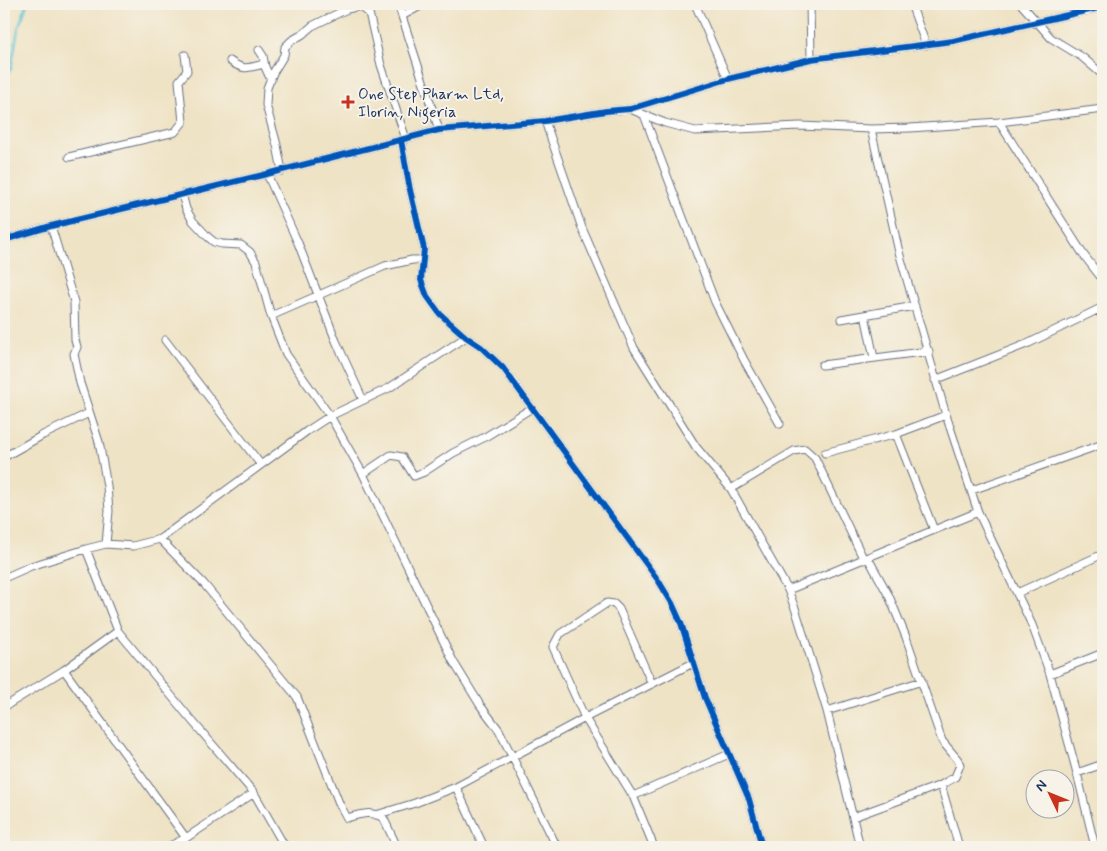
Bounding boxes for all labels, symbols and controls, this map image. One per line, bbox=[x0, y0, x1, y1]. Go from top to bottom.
place label: One Step Pharm Ltd, Ilorin, Nigeria bbox=[358, 84, 504, 124]
marker: One Step Pharm Ltd, Ilorin, Nigeria bbox=[342, 96, 354, 108]
north arrow bbox=[1024, 768, 1074, 818]
text: N bbox=[1031, 776, 1051, 795]

